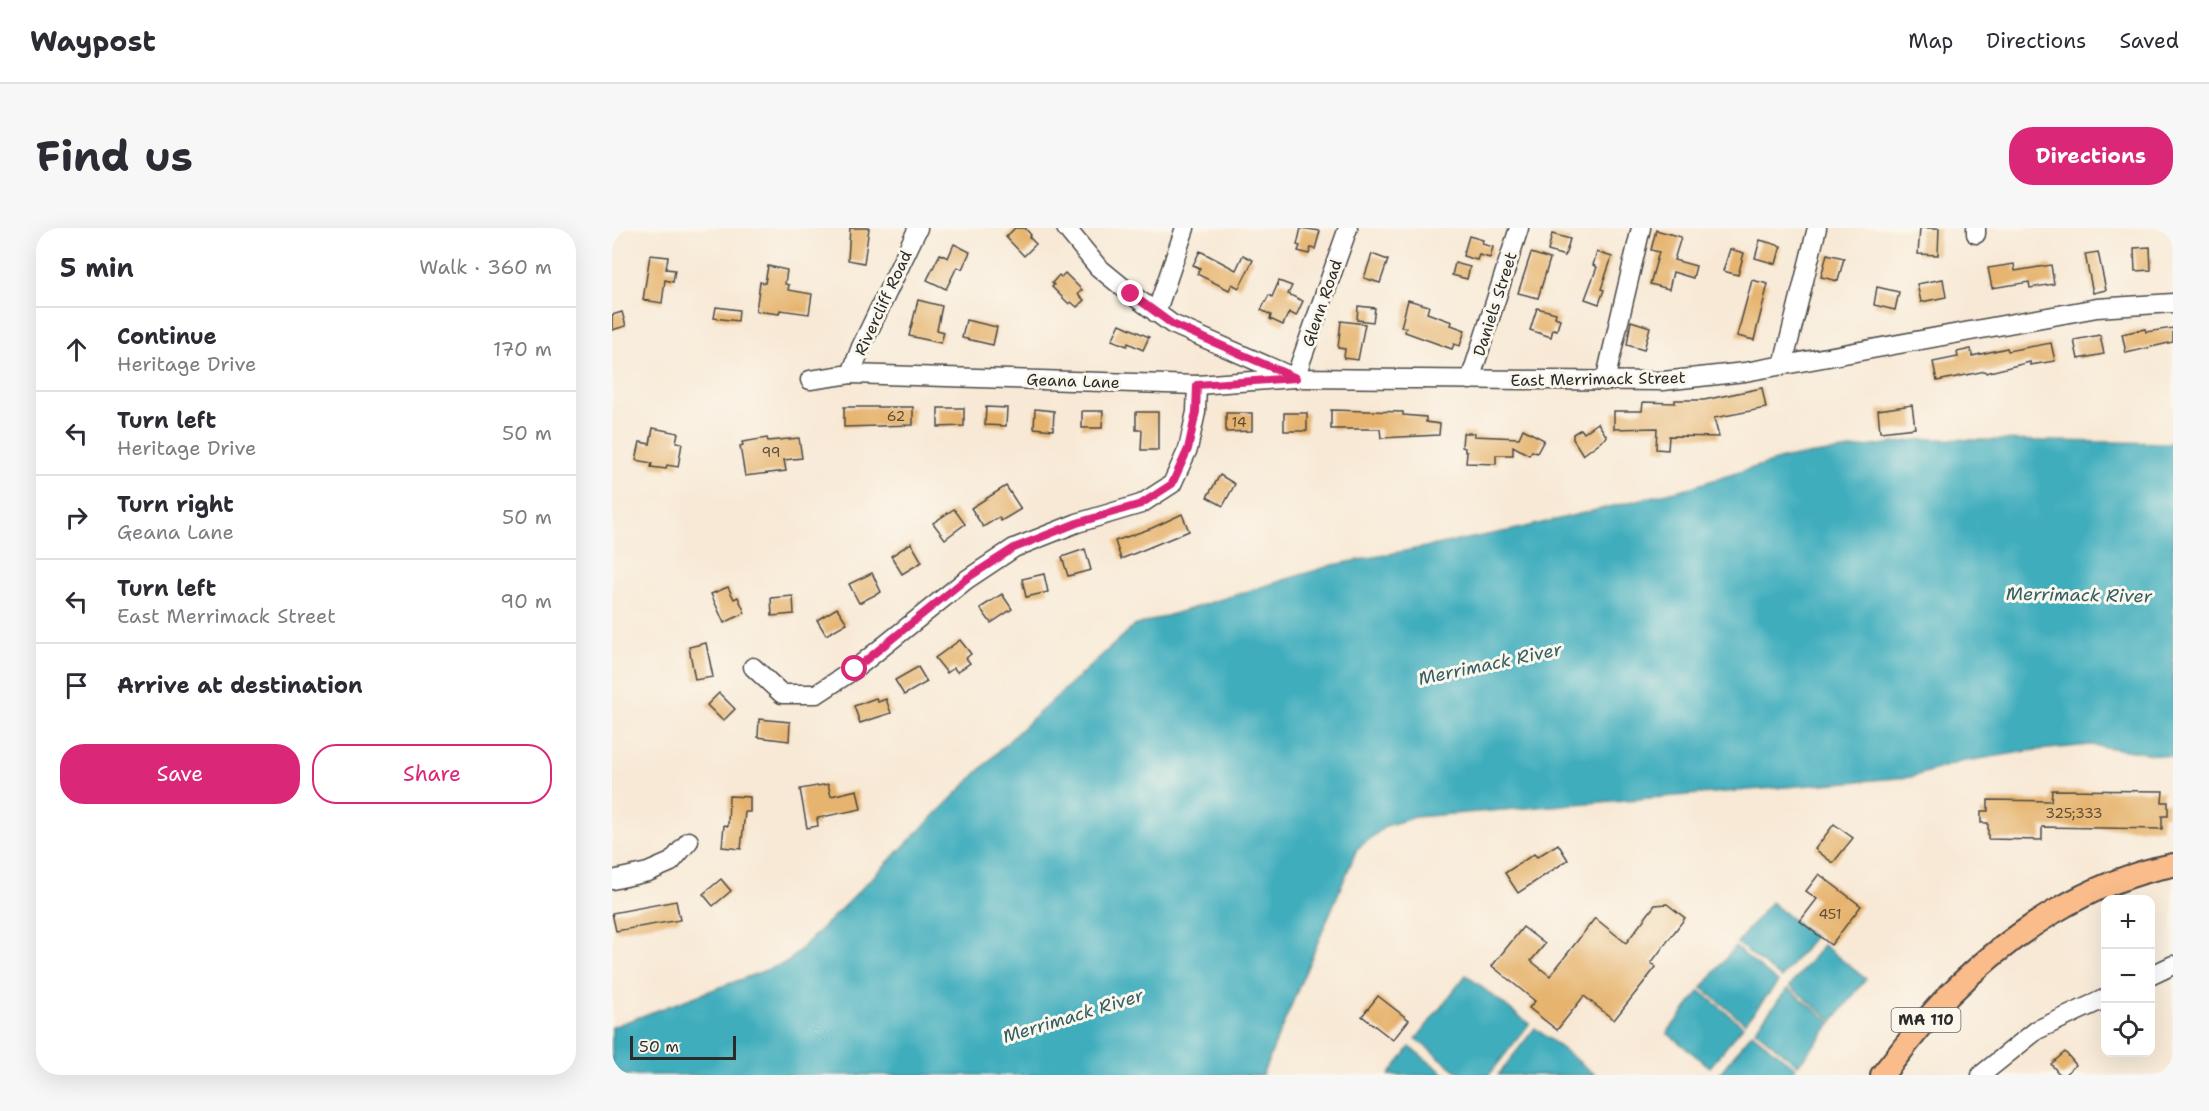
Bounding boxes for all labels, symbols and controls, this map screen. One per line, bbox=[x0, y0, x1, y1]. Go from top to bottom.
text: Waypost bbox=[30, 22, 156, 60]
text: Map bbox=[1908, 27, 1953, 55]
text: Directions bbox=[1986, 27, 2086, 55]
text: Saved bbox=[2119, 27, 2179, 55]
button: Directions bbox=[2009, 127, 2173, 185]
text: Find us bbox=[36, 128, 193, 184]
street label: Rivercliff Road bbox=[850, 247, 916, 359]
street label: Daniels Street bbox=[1468, 249, 1522, 359]
text: 5 min bbox=[60, 250, 134, 285]
text: Walk · 360 m bbox=[419, 254, 552, 280]
street label: Glenn Road bbox=[1297, 257, 1347, 349]
route end bbox=[1117, 280, 1143, 306]
text: Continue bbox=[117, 322, 217, 351]
icon: ahead bbox=[60, 333, 93, 366]
text: 170 m bbox=[493, 336, 552, 362]
text: Heritage Drive bbox=[117, 351, 256, 377]
street label: East Merrimack Street bbox=[1510, 367, 1686, 391]
street label: Geana Lane bbox=[1026, 369, 1120, 393]
text: Turn left bbox=[117, 406, 216, 435]
house number: 62 bbox=[887, 407, 905, 425]
house number: 14 bbox=[1231, 413, 1247, 431]
icon: left bbox=[60, 417, 93, 450]
text: 50 m bbox=[502, 420, 552, 446]
text: Heritage Drive bbox=[117, 435, 256, 461]
house number: 99 bbox=[761, 443, 781, 461]
text: Turn right bbox=[117, 490, 234, 519]
icon: right bbox=[60, 501, 93, 534]
text: 50 m bbox=[502, 504, 552, 530]
text: Geana Lane bbox=[117, 519, 234, 545]
text: Turn left bbox=[117, 574, 216, 603]
water label: Merrimack River bbox=[2006, 582, 2153, 608]
icon: left bbox=[60, 585, 93, 618]
text: 90 m bbox=[500, 588, 552, 614]
text: East Merrimack Street bbox=[117, 603, 336, 629]
water label: Merrimack River bbox=[1416, 637, 1564, 691]
route start bbox=[841, 655, 867, 681]
icon: arrive bbox=[60, 669, 93, 702]
text: Arrive at destination bbox=[117, 671, 363, 700]
button: Save bbox=[60, 744, 300, 804]
button: Share bbox=[312, 744, 552, 804]
house number: 325;333 bbox=[2045, 804, 2103, 822]
map controls bbox=[2101, 895, 2155, 1057]
button: + bbox=[2101, 895, 2155, 949]
house number: 451 bbox=[1818, 905, 1842, 923]
button: − bbox=[2101, 949, 2155, 1003]
water label: Merrimack River bbox=[1000, 983, 1147, 1049]
button: locate bbox=[2101, 1003, 2155, 1057]
road number: MA 110 bbox=[1892, 1008, 1960, 1032]
scale bar bbox=[630, 1033, 736, 1060]
text: 50 m bbox=[639, 1036, 679, 1057]

